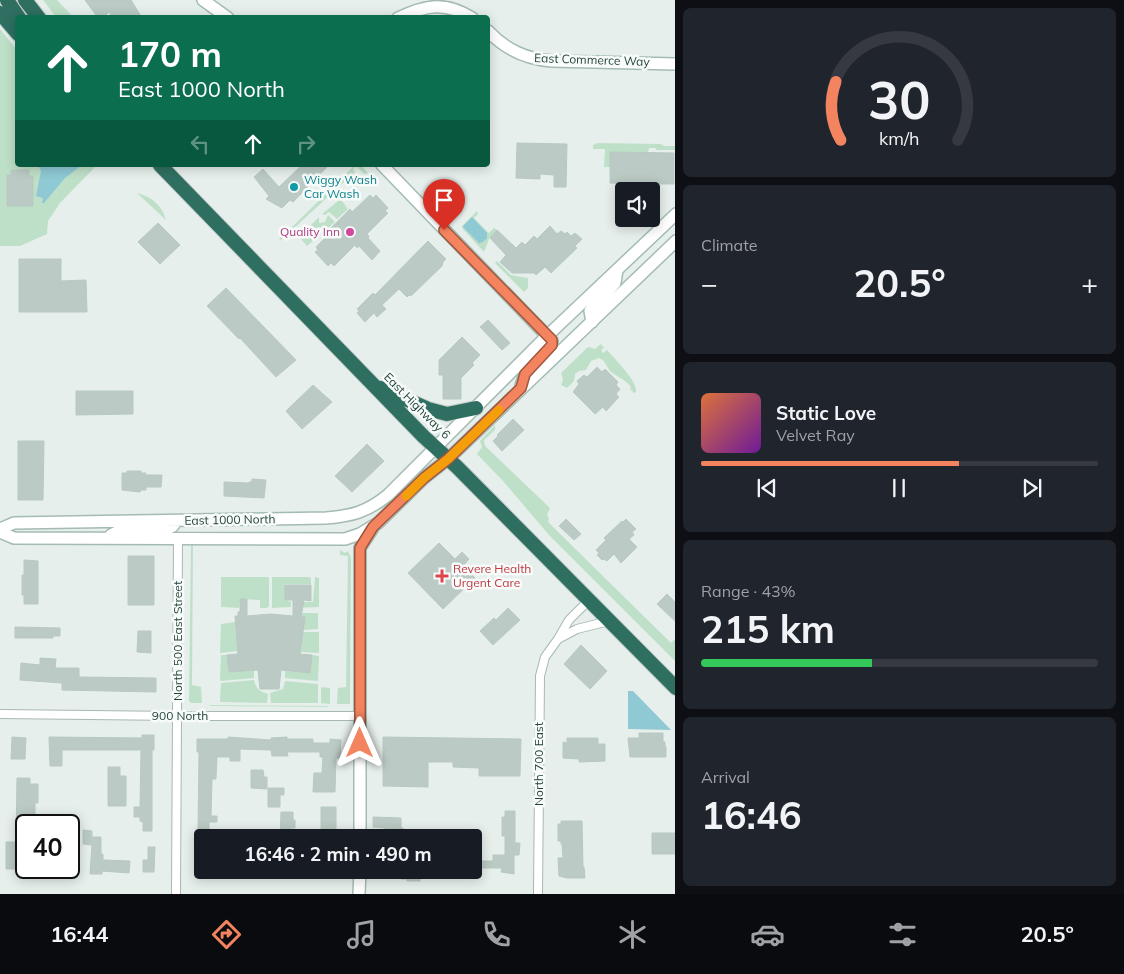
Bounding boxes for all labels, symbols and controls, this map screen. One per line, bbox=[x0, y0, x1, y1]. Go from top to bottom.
text: 170 m bbox=[118, 32, 222, 76]
icon: ahead bbox=[35, 35, 100, 100]
street label: East Commerce Way bbox=[534, 50, 651, 69]
text: 30 bbox=[868, 67, 931, 132]
text: East 1000 North bbox=[118, 75, 285, 103]
text: km/h bbox=[879, 127, 920, 149]
icon: left bbox=[186, 130, 214, 158]
icon: ahead bbox=[239, 130, 267, 158]
icon: right bbox=[292, 130, 320, 158]
place label: Wiggy Wash Car Wash bbox=[304, 172, 377, 201]
pin bbox=[423, 179, 465, 230]
marker: Wiggy Wash Car Wash bbox=[288, 181, 300, 193]
map controls bbox=[615, 182, 660, 227]
button: sound bbox=[615, 182, 660, 227]
icon: arrive bbox=[430, 186, 458, 214]
place label: Quality Inn bbox=[280, 224, 340, 239]
marker: Quality Inn bbox=[344, 226, 356, 238]
text: Climate bbox=[701, 235, 757, 255]
text: 20.5° bbox=[853, 259, 946, 307]
text: − bbox=[701, 266, 718, 301]
text: + bbox=[1081, 266, 1098, 301]
street label: East Highway 6 bbox=[381, 369, 454, 442]
text: Static Love bbox=[776, 401, 876, 425]
text: Velvet Ray bbox=[776, 425, 855, 445]
icon: previous bbox=[753, 474, 781, 502]
icon: pause bbox=[885, 474, 913, 502]
icon: next bbox=[1018, 474, 1046, 502]
street label: East 1000 North bbox=[184, 511, 276, 528]
place label: Revere Health Urgent Care bbox=[453, 561, 531, 590]
marker: Revere Health Urgent Care bbox=[435, 569, 449, 583]
street label: North 500 East Street bbox=[170, 581, 185, 701]
text: Range · 43% bbox=[701, 581, 796, 601]
text: 215 km bbox=[701, 605, 835, 653]
street label: 900 North bbox=[152, 708, 208, 723]
position arrow bbox=[333, 716, 385, 768]
street label: North 700 East bbox=[531, 722, 546, 806]
text: Arrival bbox=[701, 767, 750, 787]
text: 16:46 bbox=[701, 791, 802, 839]
speed limit sign: 40 bbox=[15, 814, 80, 879]
text: 16:46 · 2 min · 490 m bbox=[244, 842, 432, 866]
icon: directions bbox=[209, 917, 244, 952]
icon: music bbox=[344, 917, 379, 952]
icon: phone bbox=[479, 917, 514, 952]
icon: climate bbox=[615, 917, 650, 952]
icon: car bbox=[750, 917, 785, 952]
icon: filters bbox=[885, 917, 920, 952]
text: 16:44 bbox=[50, 920, 108, 948]
text: 20.5° bbox=[1020, 920, 1074, 948]

